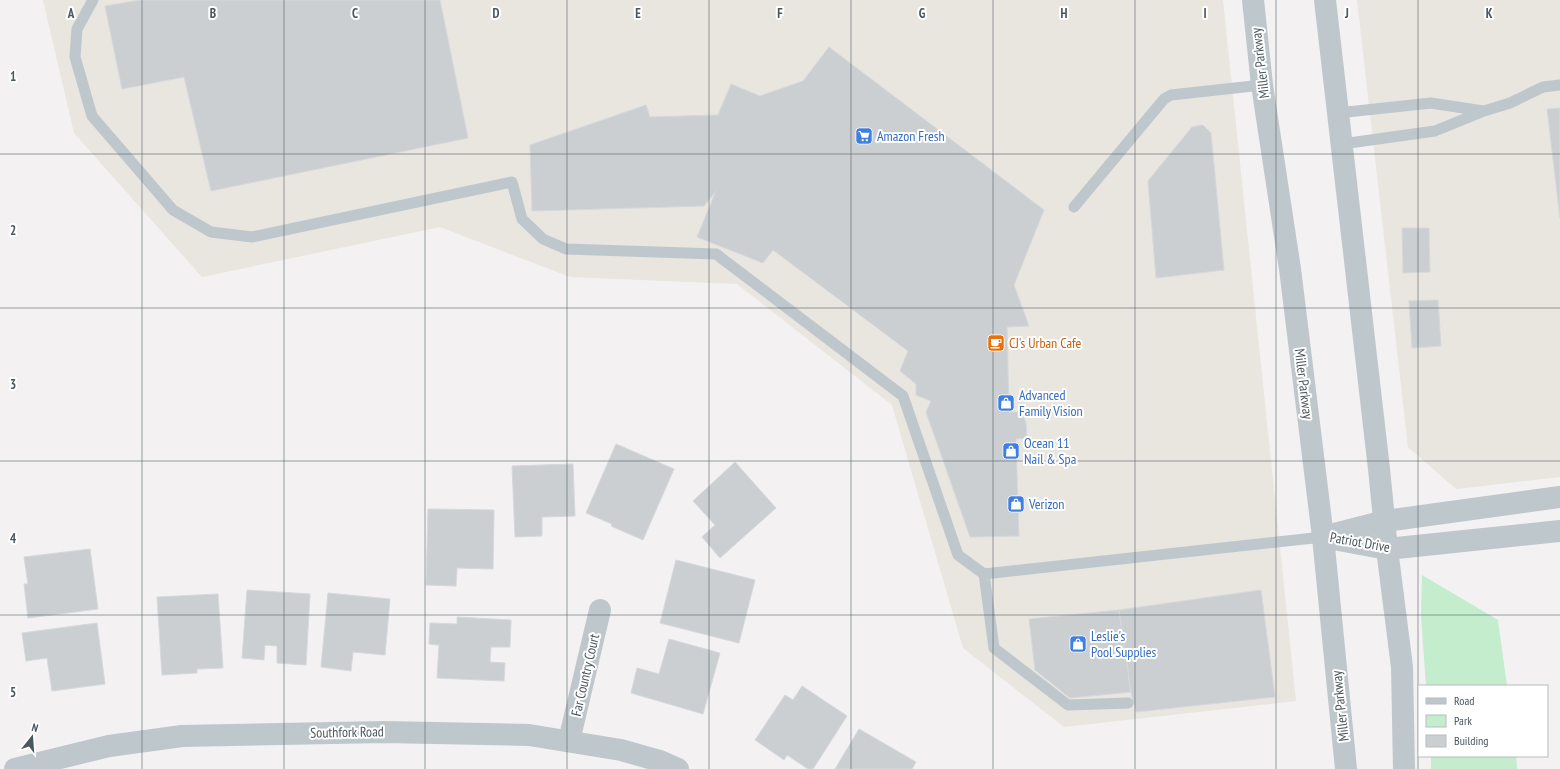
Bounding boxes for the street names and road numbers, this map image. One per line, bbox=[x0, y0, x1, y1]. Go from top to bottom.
street label: Miller Parkway bbox=[1247, 26, 1273, 99]
street label: Miller Parkway bbox=[1291, 348, 1317, 421]
street label: Patriot Drive bbox=[1329, 528, 1392, 556]
street label: Far Country Court bbox=[567, 632, 603, 718]
street label: Miller Parkway bbox=[1327, 669, 1353, 742]
street label: Southfork Road bbox=[310, 722, 384, 742]

